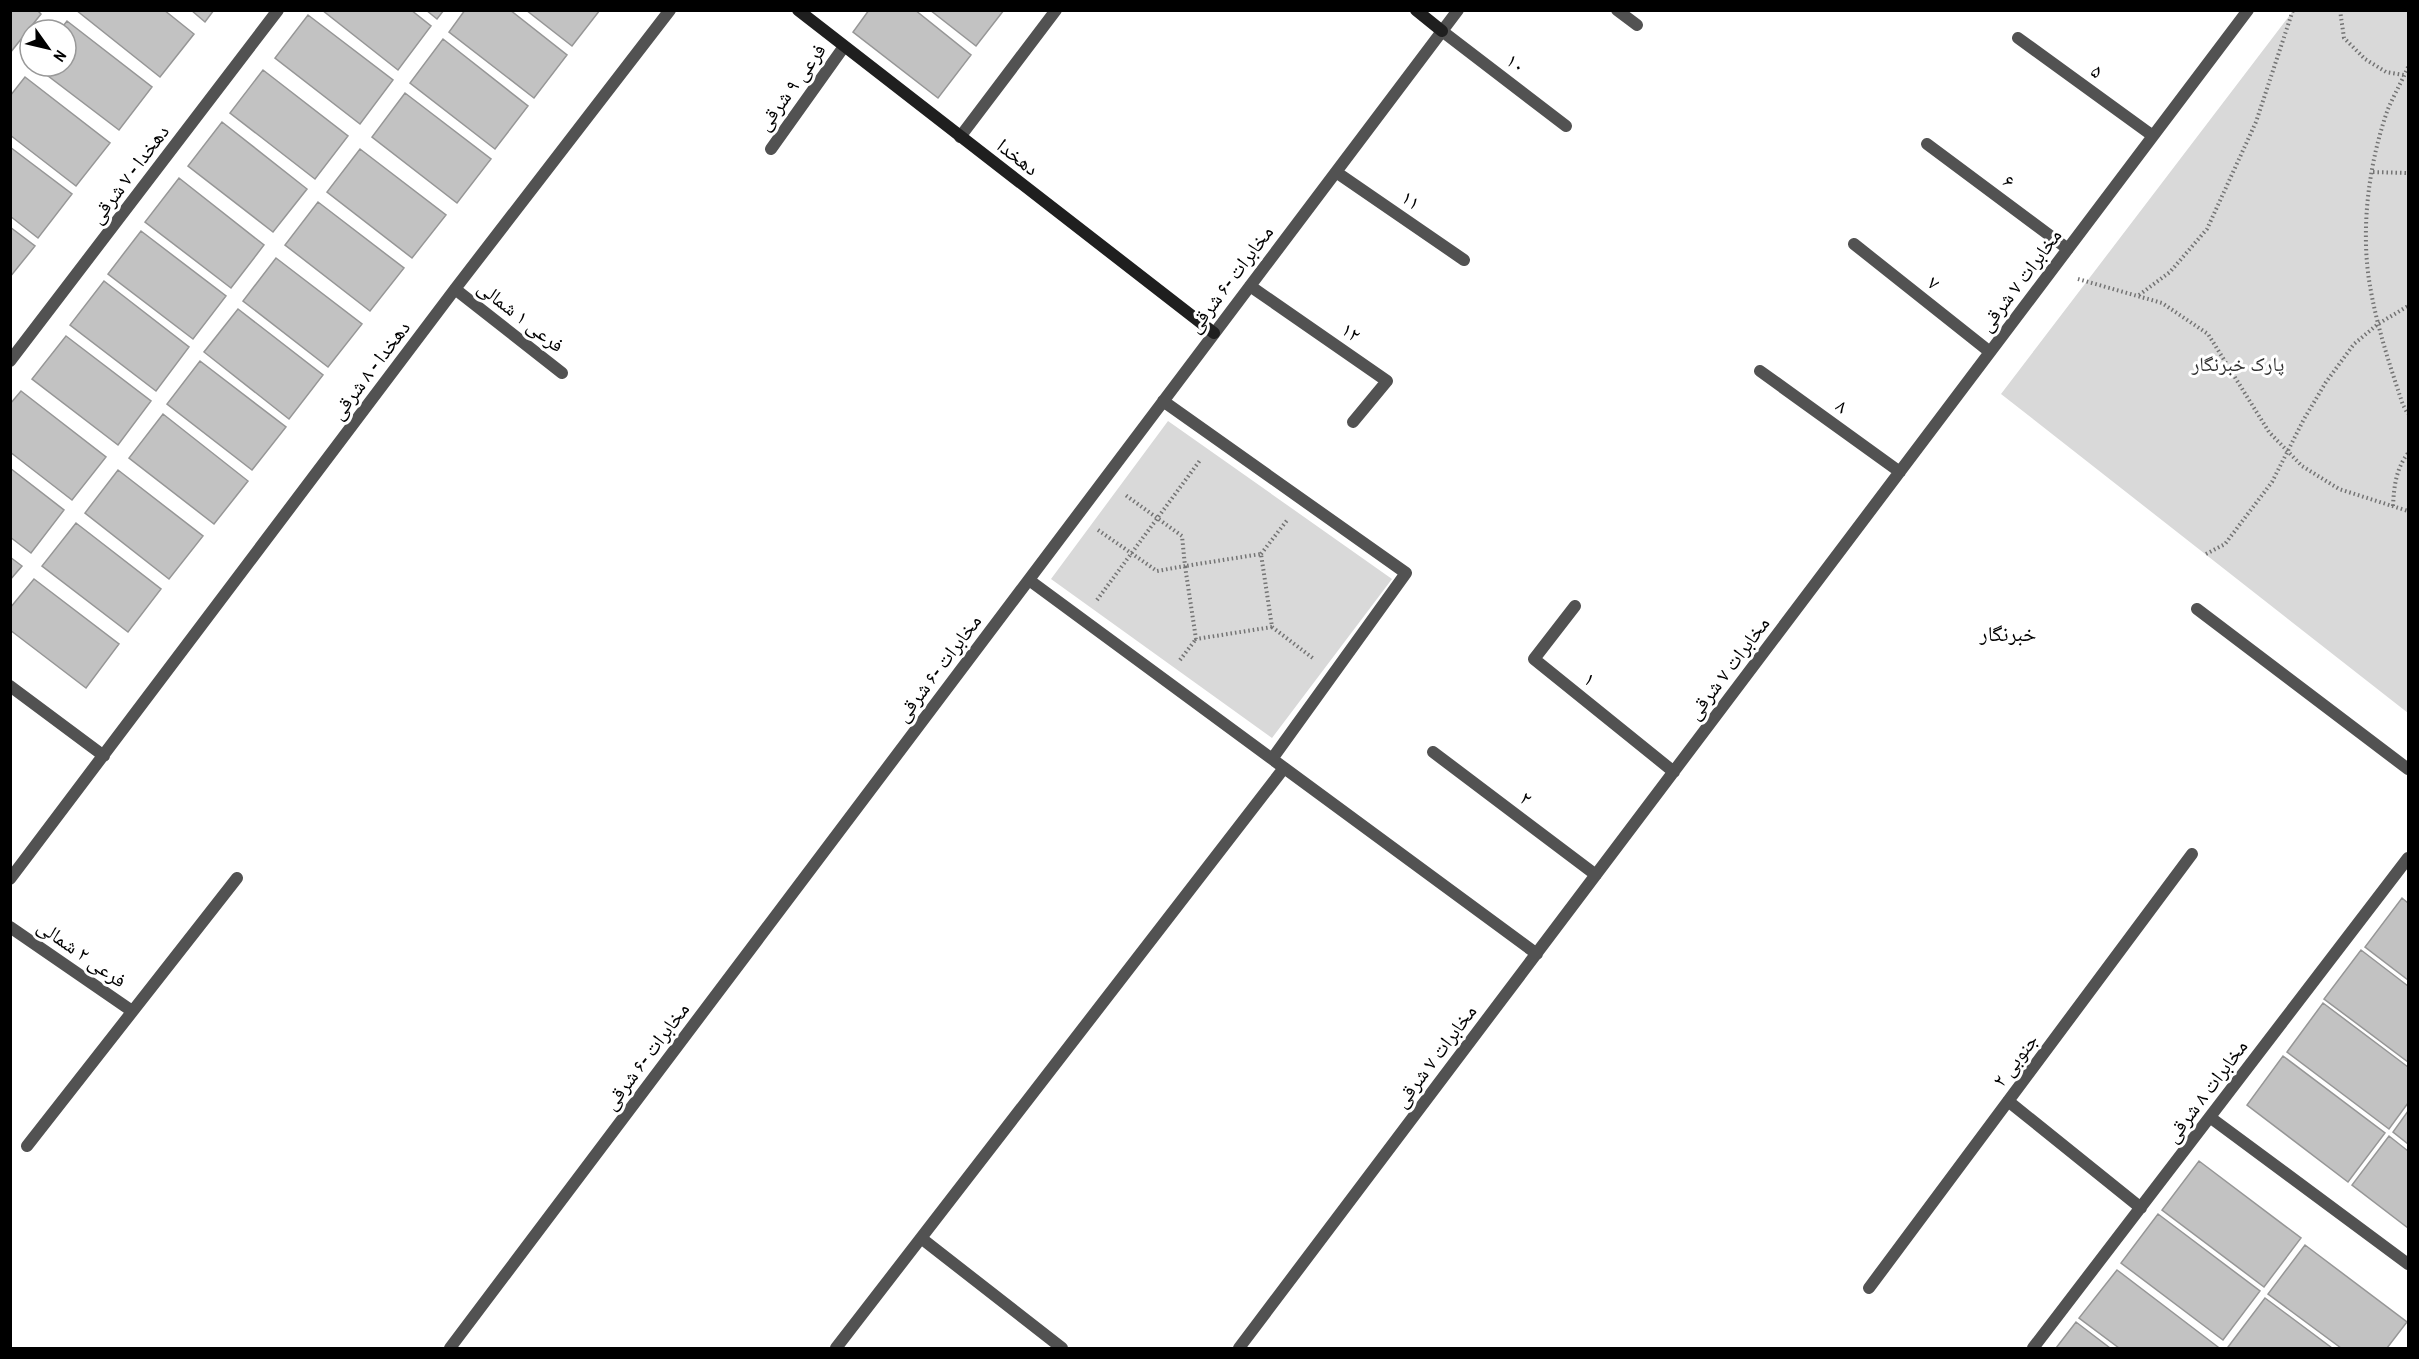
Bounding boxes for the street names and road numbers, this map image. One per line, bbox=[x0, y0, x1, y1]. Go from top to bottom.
street label: فرعی ۹ شرقی bbox=[750, 38, 831, 136]
street label: ۱۰ bbox=[1501, 46, 1532, 79]
street label: ۵ bbox=[2086, 57, 2109, 84]
street label: دهخدا - ۷ شرقی bbox=[82, 119, 175, 229]
street label: دهخدا bbox=[992, 132, 1045, 181]
street label: ۶ bbox=[1998, 167, 2021, 194]
street label: ۱۱ bbox=[1396, 183, 1426, 216]
street label: مخابرات -۶ شرقی bbox=[1180, 219, 1279, 338]
street label: مخابرات ۷ شرقی bbox=[1972, 223, 2067, 337]
street label: ۷ bbox=[1922, 269, 1946, 296]
street label: فرعی ۱ شمالی bbox=[472, 273, 570, 358]
street label: دهخدا - ۸ شرقی bbox=[323, 315, 416, 425]
street label: ۱۲ bbox=[1336, 315, 1366, 348]
street label: ۸ bbox=[1831, 392, 1854, 419]
street label: مخابرات -۶ شرقی bbox=[888, 608, 987, 727]
street label: مخابرات ۷ شرقی bbox=[1680, 611, 1775, 725]
street label: ۱ bbox=[1578, 665, 1602, 692]
street label: ۲ bbox=[1515, 784, 1538, 811]
street label: فرعی ۲ شمالی bbox=[32, 912, 132, 993]
street label: مخابرات -۶ شرقی bbox=[596, 996, 695, 1115]
street label: مخابرات ۷ شرقی bbox=[1387, 999, 1482, 1113]
street label: ۲ جنوبی bbox=[1986, 1027, 2044, 1092]
street label: مخابرات ۸ شرقی bbox=[2158, 1034, 2253, 1148]

